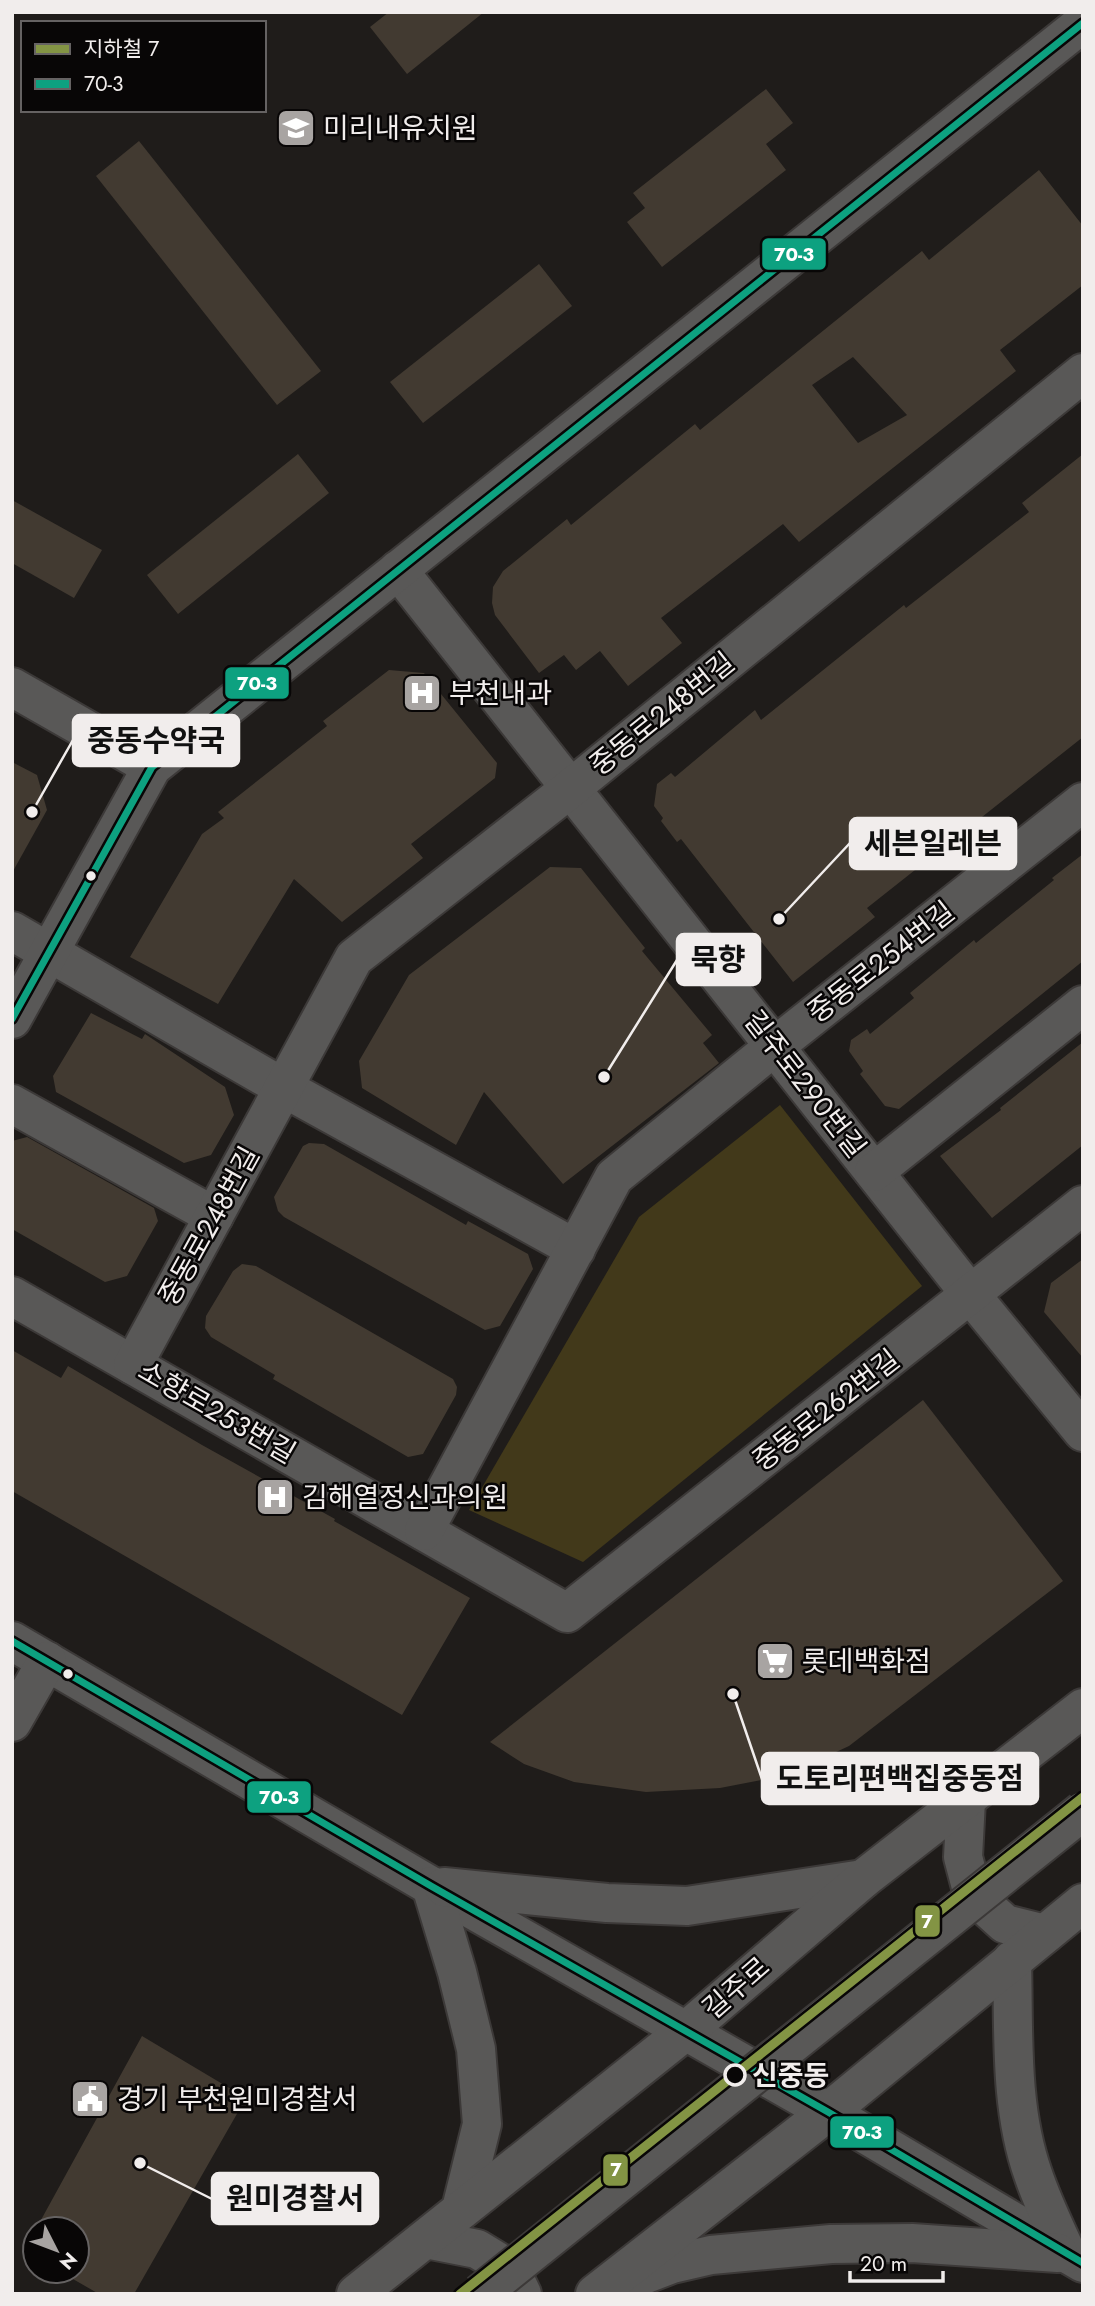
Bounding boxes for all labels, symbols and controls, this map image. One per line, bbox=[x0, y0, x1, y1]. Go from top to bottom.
legend bbox=[21, 21, 266, 112]
text: 지하철 7 bbox=[84, 34, 159, 64]
text: 70-3 bbox=[84, 69, 124, 99]
school or university icon: 미리내유치원 bbox=[275, 107, 317, 149]
place label: 미리내유치원 bbox=[323, 108, 478, 149]
line badge: 70-3 bbox=[761, 237, 827, 271]
text: 70-3 bbox=[774, 241, 814, 268]
street label: 중동로248번길 bbox=[581, 643, 743, 785]
line badge: 70-3 bbox=[224, 666, 290, 700]
text: 70-3 bbox=[237, 670, 277, 697]
hospital icon: 부천내과 bbox=[401, 672, 443, 714]
place label: 부천내과 bbox=[449, 673, 552, 714]
callout: 중동수약국 bbox=[73, 715, 239, 766]
text: 중동수약국 bbox=[87, 719, 225, 762]
callout: 세븐일레븐 bbox=[850, 818, 1016, 869]
text: 세븐일레븐 bbox=[864, 822, 1002, 865]
unlabelled marker bbox=[84, 869, 98, 883]
street label: 중동로254번길 bbox=[799, 891, 963, 1033]
callout: 묵향 bbox=[677, 934, 760, 985]
text: 묵향 bbox=[690, 938, 746, 981]
street label: 길주로290번길 bbox=[734, 1001, 876, 1167]
street label: 중동로248번길 bbox=[148, 1139, 270, 1313]
street label: 중동로262번길 bbox=[744, 1339, 908, 1481]
street label: 소향로253번길 bbox=[131, 1350, 303, 1474]
hospital icon: 김해열정신과의원 bbox=[254, 1476, 296, 1518]
place label: 김해열정신과의원 bbox=[302, 1477, 508, 1518]
supermarket icon: 롯데백화점 bbox=[754, 1640, 796, 1682]
place label: 롯데백화점 bbox=[802, 1641, 931, 1682]
unlabelled marker bbox=[61, 1667, 75, 1681]
callout: 도토리편백집중동점 bbox=[762, 1753, 1038, 1804]
text: 도토리편백집중동점 bbox=[776, 1757, 1024, 1800]
line badge: 70-3 bbox=[246, 1780, 312, 1814]
text: 70-3 bbox=[259, 1784, 299, 1811]
line badge: 7 bbox=[914, 1904, 941, 1938]
text: 7 bbox=[921, 1908, 933, 1935]
street label: 길주로 bbox=[693, 1947, 779, 2029]
place label: 신중동 bbox=[752, 2055, 829, 2096]
marker: 신중동 bbox=[724, 2064, 746, 2086]
public building icon: 경기 부천원미경찰서 bbox=[69, 2078, 111, 2120]
place label: 경기 부천원미경찰서 bbox=[117, 2079, 357, 2120]
line badge: 70-3 bbox=[829, 2115, 895, 2149]
text: 70-3 bbox=[842, 2119, 882, 2146]
line badge: 7 bbox=[602, 2153, 629, 2187]
text: 7 bbox=[610, 2156, 622, 2183]
callout: 원미경찰서 bbox=[212, 2173, 378, 2224]
text: 원미경찰서 bbox=[226, 2177, 364, 2220]
north arrow bbox=[21, 2215, 91, 2285]
scale bar bbox=[850, 2240, 943, 2284]
text: N bbox=[53, 2246, 83, 2276]
text: 20 m bbox=[860, 2249, 907, 2279]

